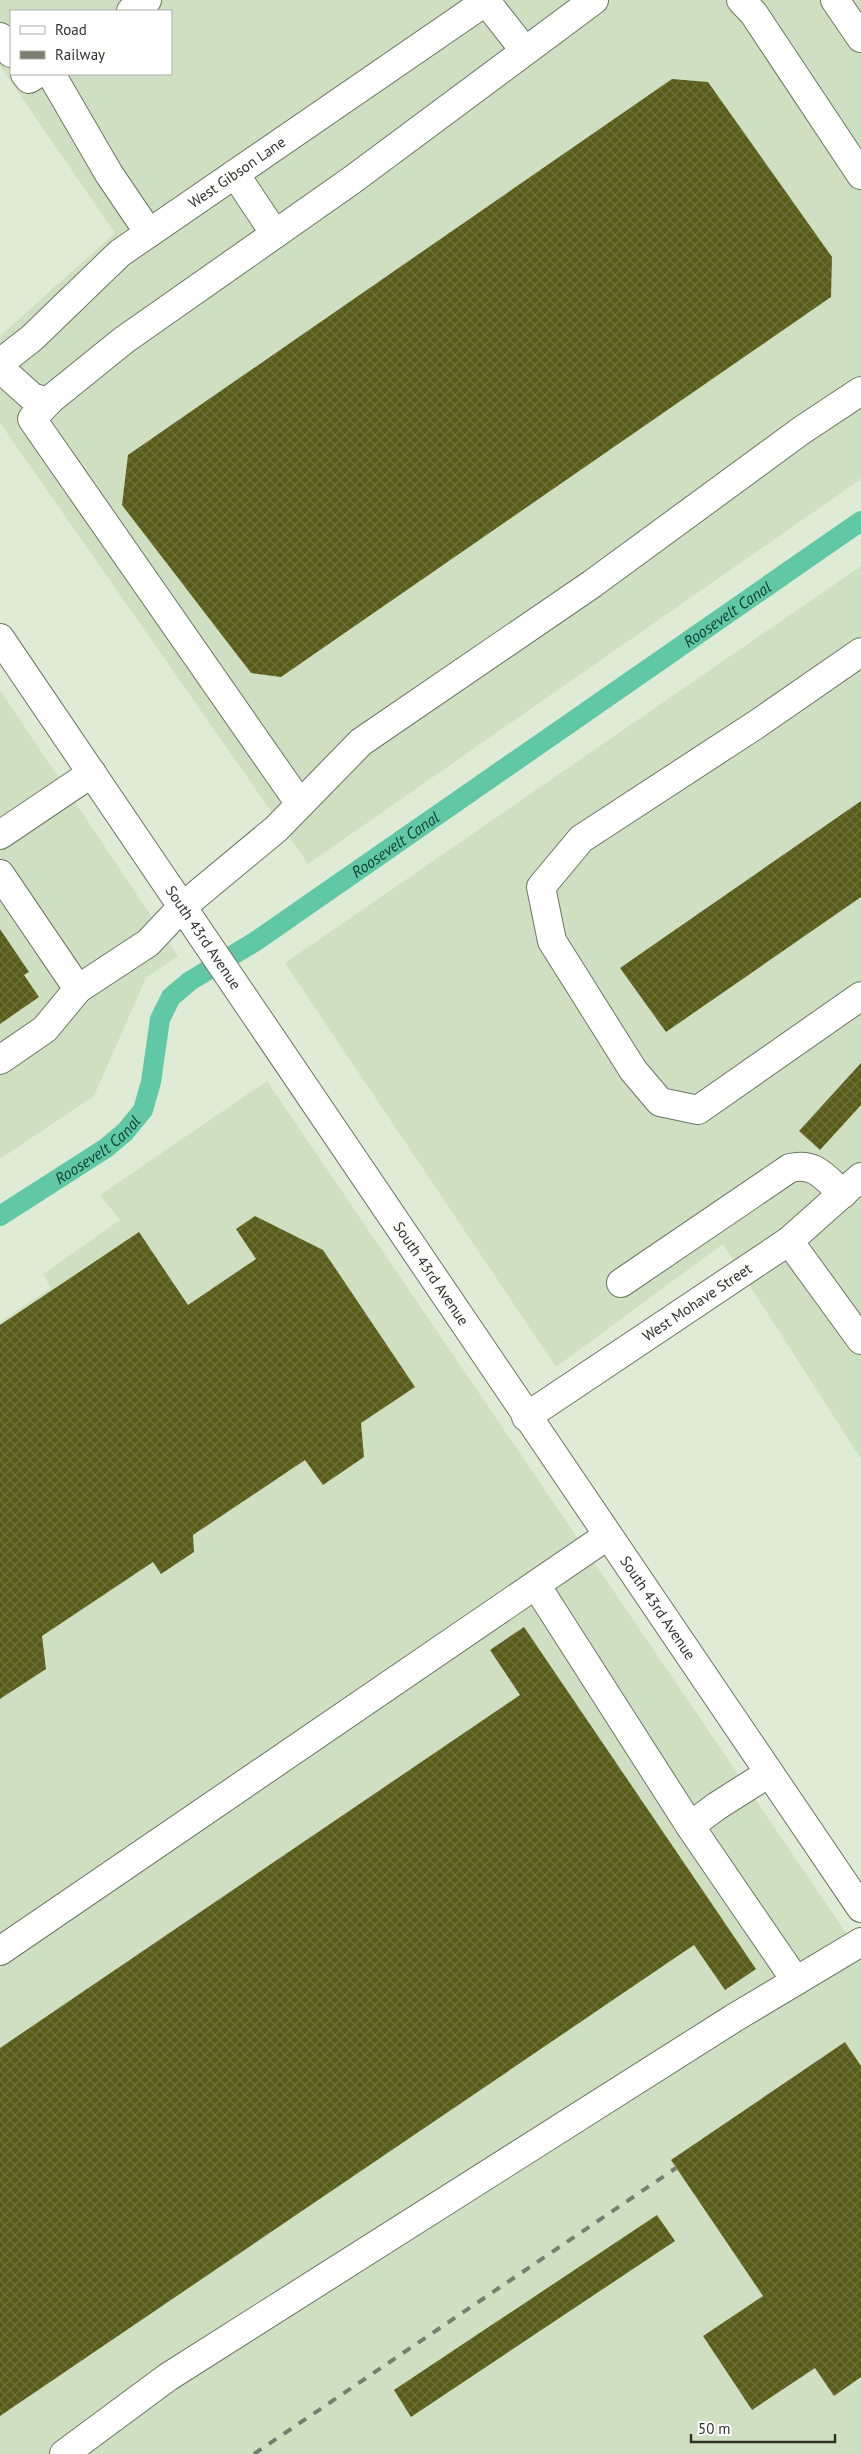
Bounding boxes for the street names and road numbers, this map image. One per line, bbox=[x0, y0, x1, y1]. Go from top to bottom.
street label: West Gibson Lane bbox=[185, 132, 289, 212]
street label: South 43rd Avenue bbox=[162, 882, 245, 993]
street label: South 43rd Avenue bbox=[389, 1218, 473, 1329]
street label: West Mohave Street bbox=[639, 1259, 755, 1345]
street label: South 43rd Avenue bbox=[616, 1552, 700, 1663]

